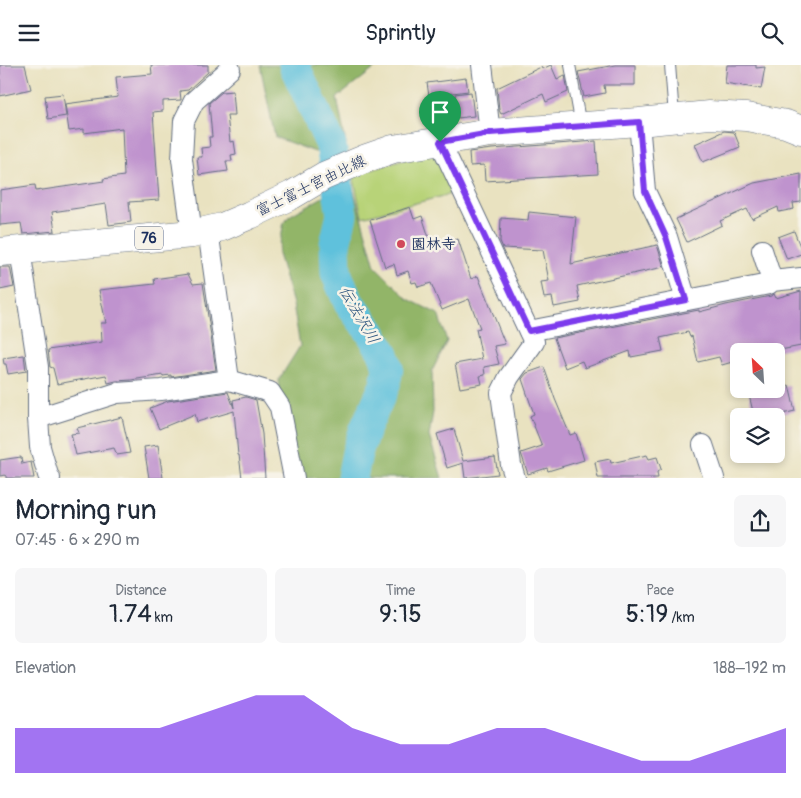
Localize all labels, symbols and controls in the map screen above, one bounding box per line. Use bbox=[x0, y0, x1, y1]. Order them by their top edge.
icon: menu bbox=[15, 19, 43, 47]
text: Sprintly bbox=[365, 19, 436, 47]
icon: search bbox=[758, 19, 786, 47]
pin bbox=[419, 91, 461, 142]
icon: arrive bbox=[426, 98, 454, 126]
street label: 富士富士宮由比線 bbox=[253, 151, 369, 221]
road number: 76 bbox=[135, 227, 163, 249]
place label: 園林寺 bbox=[411, 235, 456, 254]
marker: 園林寺 bbox=[395, 238, 407, 250]
water label: 伝法沢川 bbox=[334, 282, 384, 348]
north arrow bbox=[730, 343, 785, 397]
map controls bbox=[730, 343, 785, 463]
button: layers bbox=[730, 408, 785, 463]
text: Morning run bbox=[15, 493, 157, 528]
button: share bbox=[734, 495, 786, 547]
text: 07:45 · 6 × 290 m bbox=[15, 530, 140, 550]
text: Distance bbox=[115, 582, 166, 599]
text: Time bbox=[386, 582, 415, 599]
text: Pace bbox=[646, 582, 674, 599]
text: 1.74 bbox=[109, 599, 152, 630]
text: 9:15 bbox=[379, 599, 422, 630]
text: 5:19 bbox=[626, 599, 668, 630]
text: km bbox=[152, 609, 173, 626]
text: /km bbox=[668, 609, 695, 626]
text: Elevation bbox=[15, 658, 76, 678]
text: 188–192 m bbox=[713, 658, 786, 678]

